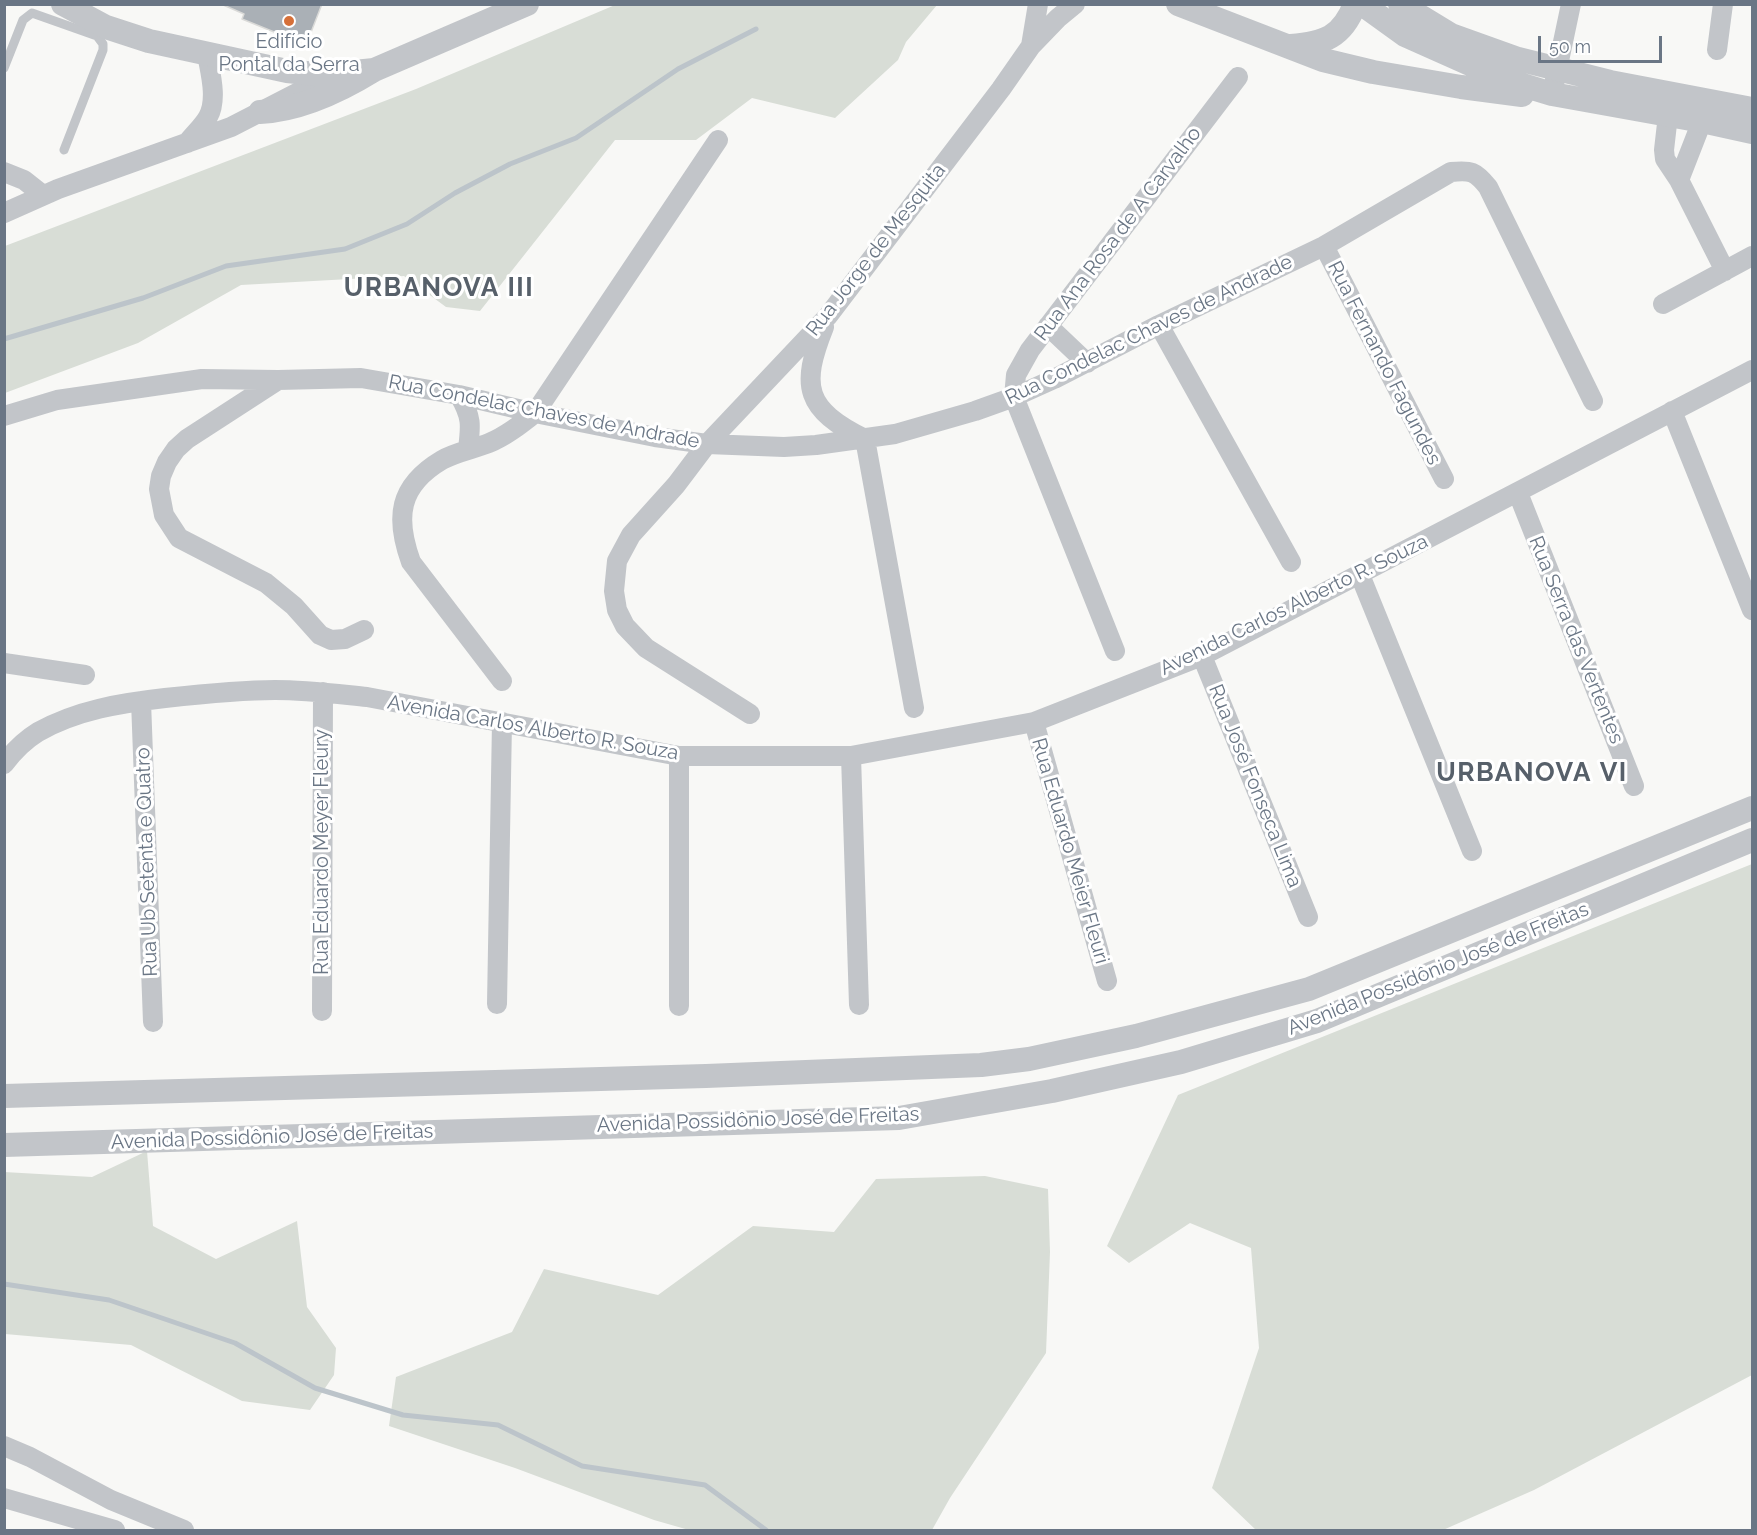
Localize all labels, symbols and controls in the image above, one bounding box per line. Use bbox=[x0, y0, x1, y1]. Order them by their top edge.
marker: Edifício Pontal da Serra bbox=[282, 14, 296, 28]
scale bar bbox=[1541, 24, 1666, 62]
place label: Edifício Pontal da Serra bbox=[218, 30, 360, 77]
text: 50 m bbox=[1549, 36, 1591, 57]
street label: Rua Ana Rosa de A Carvalho bbox=[1030, 122, 1206, 346]
street label: Rua Jorge de Mesquita bbox=[801, 159, 951, 341]
street label: Rua Condelac Chaves de Andrade bbox=[1002, 250, 1296, 410]
street label: Rua Fernando Fagundes bbox=[1322, 257, 1446, 469]
district label: URBANOVA III bbox=[344, 272, 534, 304]
street label: Rua Condelac Chaves de Andrade bbox=[386, 370, 702, 454]
street label: Avenida Carlos Alberto R. Souza bbox=[1156, 529, 1432, 681]
street label: Rua Serra das Vertentes bbox=[1523, 533, 1629, 747]
street label: Rua José Fonseca Lima bbox=[1203, 681, 1307, 891]
street label: Avenida Carlos Alberto R. Souza bbox=[386, 691, 680, 765]
street label: Rua Eduardo Meyer Fleury bbox=[310, 729, 334, 975]
street label: Rua Eduardo Meier Fleuri bbox=[1026, 735, 1114, 967]
street label: Rua Ub Setenta e Quatro bbox=[131, 747, 163, 977]
district label: URBANOVA VI bbox=[1436, 757, 1628, 789]
street label: Avenida Possidônio José de Freitas bbox=[1284, 897, 1592, 1041]
street label: Avenida Possidônio José de Freitas bbox=[596, 1102, 920, 1138]
street label: Avenida Possidônio José de Freitas bbox=[110, 1119, 434, 1155]

